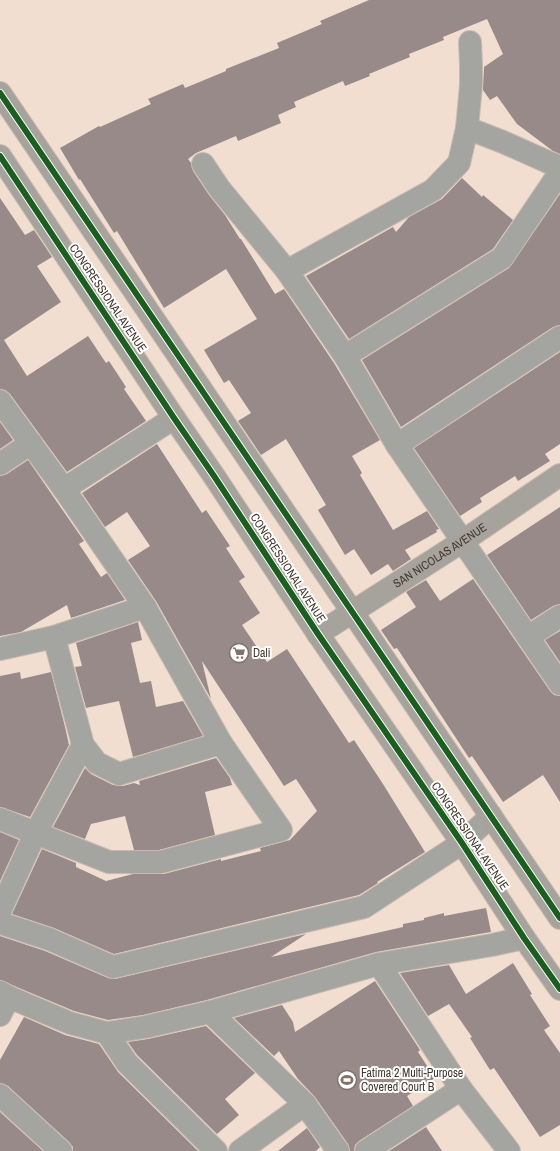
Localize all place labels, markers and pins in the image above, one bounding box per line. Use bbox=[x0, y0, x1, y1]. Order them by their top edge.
supermarket icon: Dali bbox=[228, 642, 250, 664]
place label: Dali bbox=[253, 645, 271, 661]
place label: Fatima 2 Multi-Purpose Covered Court B bbox=[361, 1065, 463, 1095]
sports icon: Fatima 2 Multi-Purpose Covered Court B bbox=[336, 1069, 358, 1091]

